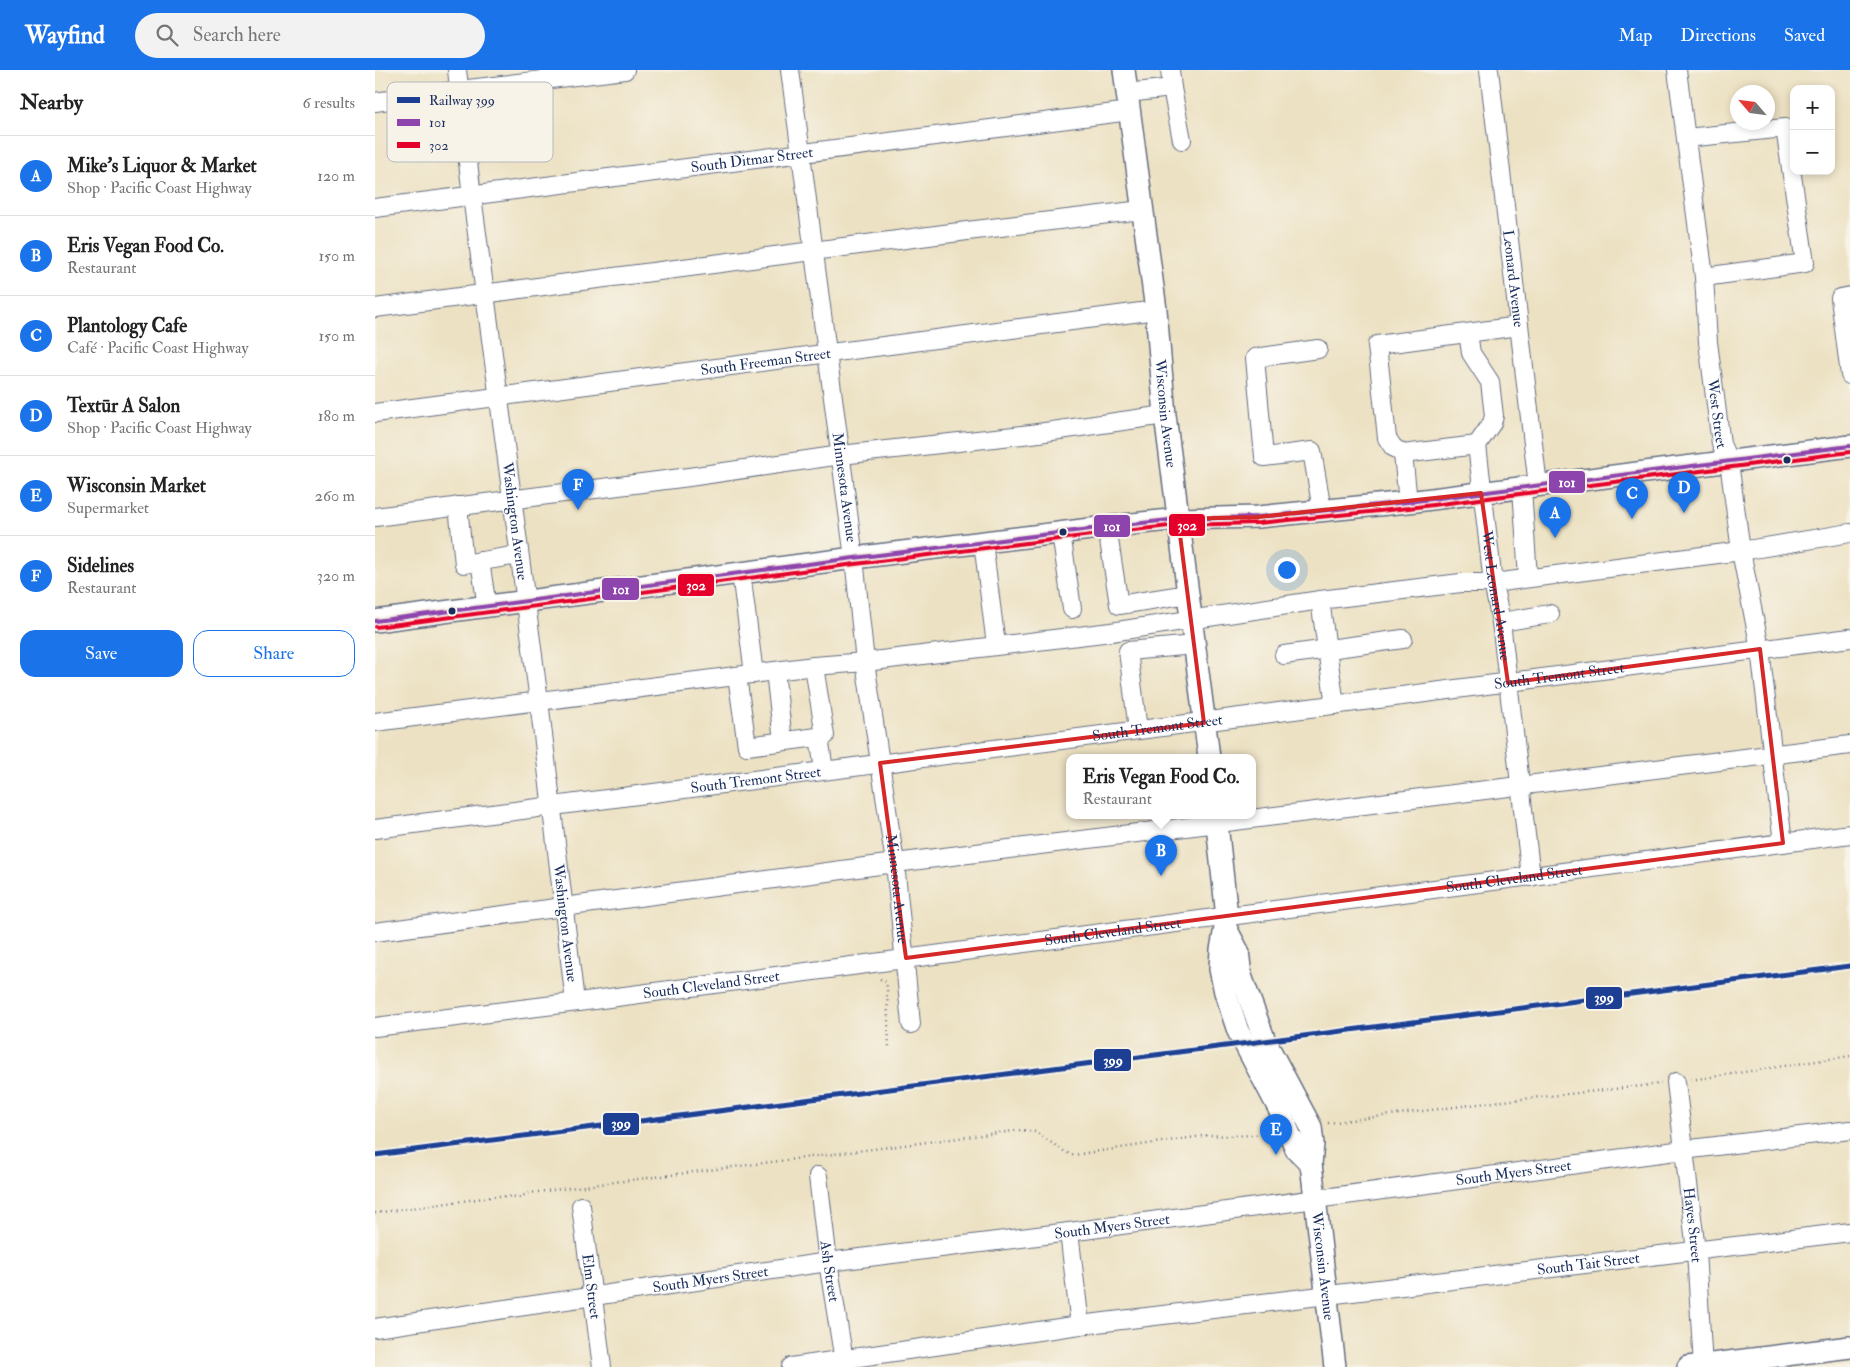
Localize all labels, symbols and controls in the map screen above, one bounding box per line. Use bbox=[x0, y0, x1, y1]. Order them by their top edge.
search box bbox=[135, 13, 485, 58]
text: Wayfind bbox=[25, 20, 105, 51]
icon: search bbox=[153, 21, 181, 49]
text: Search here bbox=[193, 23, 281, 47]
text: Map bbox=[1619, 24, 1652, 47]
text: Directions bbox=[1680, 24, 1756, 47]
text: Saved bbox=[1784, 24, 1825, 47]
legend bbox=[387, 82, 553, 162]
north arrow bbox=[1730, 85, 1775, 130]
map controls bbox=[1790, 85, 1835, 175]
button: + bbox=[1790, 85, 1835, 130]
text: Nearby bbox=[20, 89, 83, 116]
text: Railway 399 bbox=[429, 92, 495, 110]
text: 6 results bbox=[303, 93, 355, 113]
text: 101 bbox=[429, 114, 446, 131]
button: − bbox=[1790, 130, 1835, 175]
text: 302 bbox=[429, 137, 449, 154]
street label: South Ditmar Street bbox=[690, 142, 814, 177]
text: Mike's Liquor & Market bbox=[67, 154, 257, 178]
text: A bbox=[31, 166, 41, 186]
text: 120 m bbox=[317, 166, 355, 186]
text: Shop · Pacific Coast Highway bbox=[67, 178, 252, 198]
street label: Leonard Avenue bbox=[1498, 229, 1529, 328]
text: Eris Vegan Food Co. bbox=[67, 234, 224, 258]
text: B bbox=[31, 246, 41, 266]
text: 150 m bbox=[318, 246, 355, 266]
text: Restaurant bbox=[67, 258, 136, 278]
text: Plantology Cafe bbox=[67, 314, 187, 338]
text: C bbox=[30, 326, 42, 346]
text: 150 m bbox=[318, 326, 355, 346]
text: Café · Pacific Coast Highway bbox=[67, 338, 249, 358]
street label: South Freeman Street bbox=[699, 343, 832, 379]
street label: Wisconsin Avenue bbox=[1151, 357, 1181, 469]
street label: West Street bbox=[1703, 377, 1731, 452]
text: Textūr A Salon bbox=[67, 394, 180, 418]
text: D bbox=[29, 406, 43, 426]
text: 180 m bbox=[318, 406, 355, 426]
text: Shop · Pacific Coast Highway bbox=[67, 418, 252, 438]
street label: Minnesota Avenue bbox=[828, 431, 861, 543]
unlabelled marker bbox=[1782, 455, 1792, 465]
street label: Washington Avenue bbox=[498, 460, 532, 581]
pin: F bbox=[562, 469, 594, 510]
line badge: 101 bbox=[1548, 470, 1586, 494]
pin: D bbox=[1668, 472, 1700, 513]
text: Wisconsin Market bbox=[67, 474, 206, 498]
text: 101 bbox=[1558, 474, 1576, 491]
pin: C bbox=[1616, 478, 1648, 519]
text: E bbox=[30, 486, 42, 506]
text: 260 m bbox=[315, 486, 355, 506]
pin: A bbox=[1539, 497, 1571, 538]
text: Supermarket bbox=[67, 498, 149, 518]
line badge: 302 bbox=[1168, 513, 1206, 537]
line badge: 101 bbox=[1093, 514, 1131, 538]
text: 302 bbox=[1177, 517, 1197, 534]
text: 101 bbox=[1103, 518, 1121, 535]
unlabelled marker bbox=[1058, 527, 1068, 537]
street label: West Leonard Avenue bbox=[1477, 529, 1515, 662]
text: Sidelines bbox=[67, 554, 134, 578]
your location bbox=[1274, 557, 1300, 583]
text: F bbox=[31, 566, 41, 586]
text: 320 m bbox=[317, 566, 355, 586]
line badge: 302 bbox=[677, 573, 715, 597]
line badge: 101 bbox=[601, 577, 640, 601]
text: 302 bbox=[686, 577, 706, 594]
text: Restaurant bbox=[67, 578, 136, 598]
text: 101 bbox=[612, 581, 630, 598]
unlabelled marker bbox=[447, 606, 457, 616]
button: Save bbox=[20, 630, 183, 677]
button: Share bbox=[193, 630, 355, 677]
street label: South Tremont Street bbox=[1493, 658, 1626, 694]
street label: South Tremont Street bbox=[1091, 710, 1224, 746]
popup bbox=[1066, 754, 1256, 819]
street label: South Tremont Street bbox=[690, 762, 822, 798]
text: Eris Vegan Food Co. bbox=[1083, 765, 1239, 789]
text: Restaurant bbox=[1083, 789, 1152, 809]
street label: Minnesota Avenue bbox=[881, 833, 912, 945]
pin: B bbox=[1145, 835, 1177, 876]
street label: South Cleveland Street bbox=[1445, 860, 1584, 897]
street label: Washington Avenue bbox=[549, 862, 582, 983]
street label: South Cleveland Street bbox=[1043, 913, 1182, 950]
street label: South Cleveland Street bbox=[642, 966, 781, 1003]
line badge: 399 bbox=[1585, 986, 1623, 1010]
text: 399 bbox=[1594, 989, 1614, 1006]
line badge: 399 bbox=[1093, 1048, 1132, 1072]
text: 399 bbox=[1103, 1052, 1123, 1069]
line badge: 399 bbox=[602, 1112, 640, 1136]
pin: E bbox=[1260, 1114, 1292, 1155]
text: 399 bbox=[611, 1115, 631, 1132]
street label: South Myers Street bbox=[1454, 1156, 1572, 1190]
street label: Hayes Street bbox=[1679, 1186, 1706, 1263]
street label: South Myers Street bbox=[1053, 1209, 1171, 1243]
street label: Wisconsin Avenue bbox=[1307, 1210, 1339, 1321]
street label: Ash Street bbox=[816, 1239, 844, 1303]
street label: South Tait Street bbox=[1536, 1248, 1641, 1279]
street label: Elm Street bbox=[578, 1253, 605, 1320]
street label: South Myers Street bbox=[652, 1261, 770, 1297]

